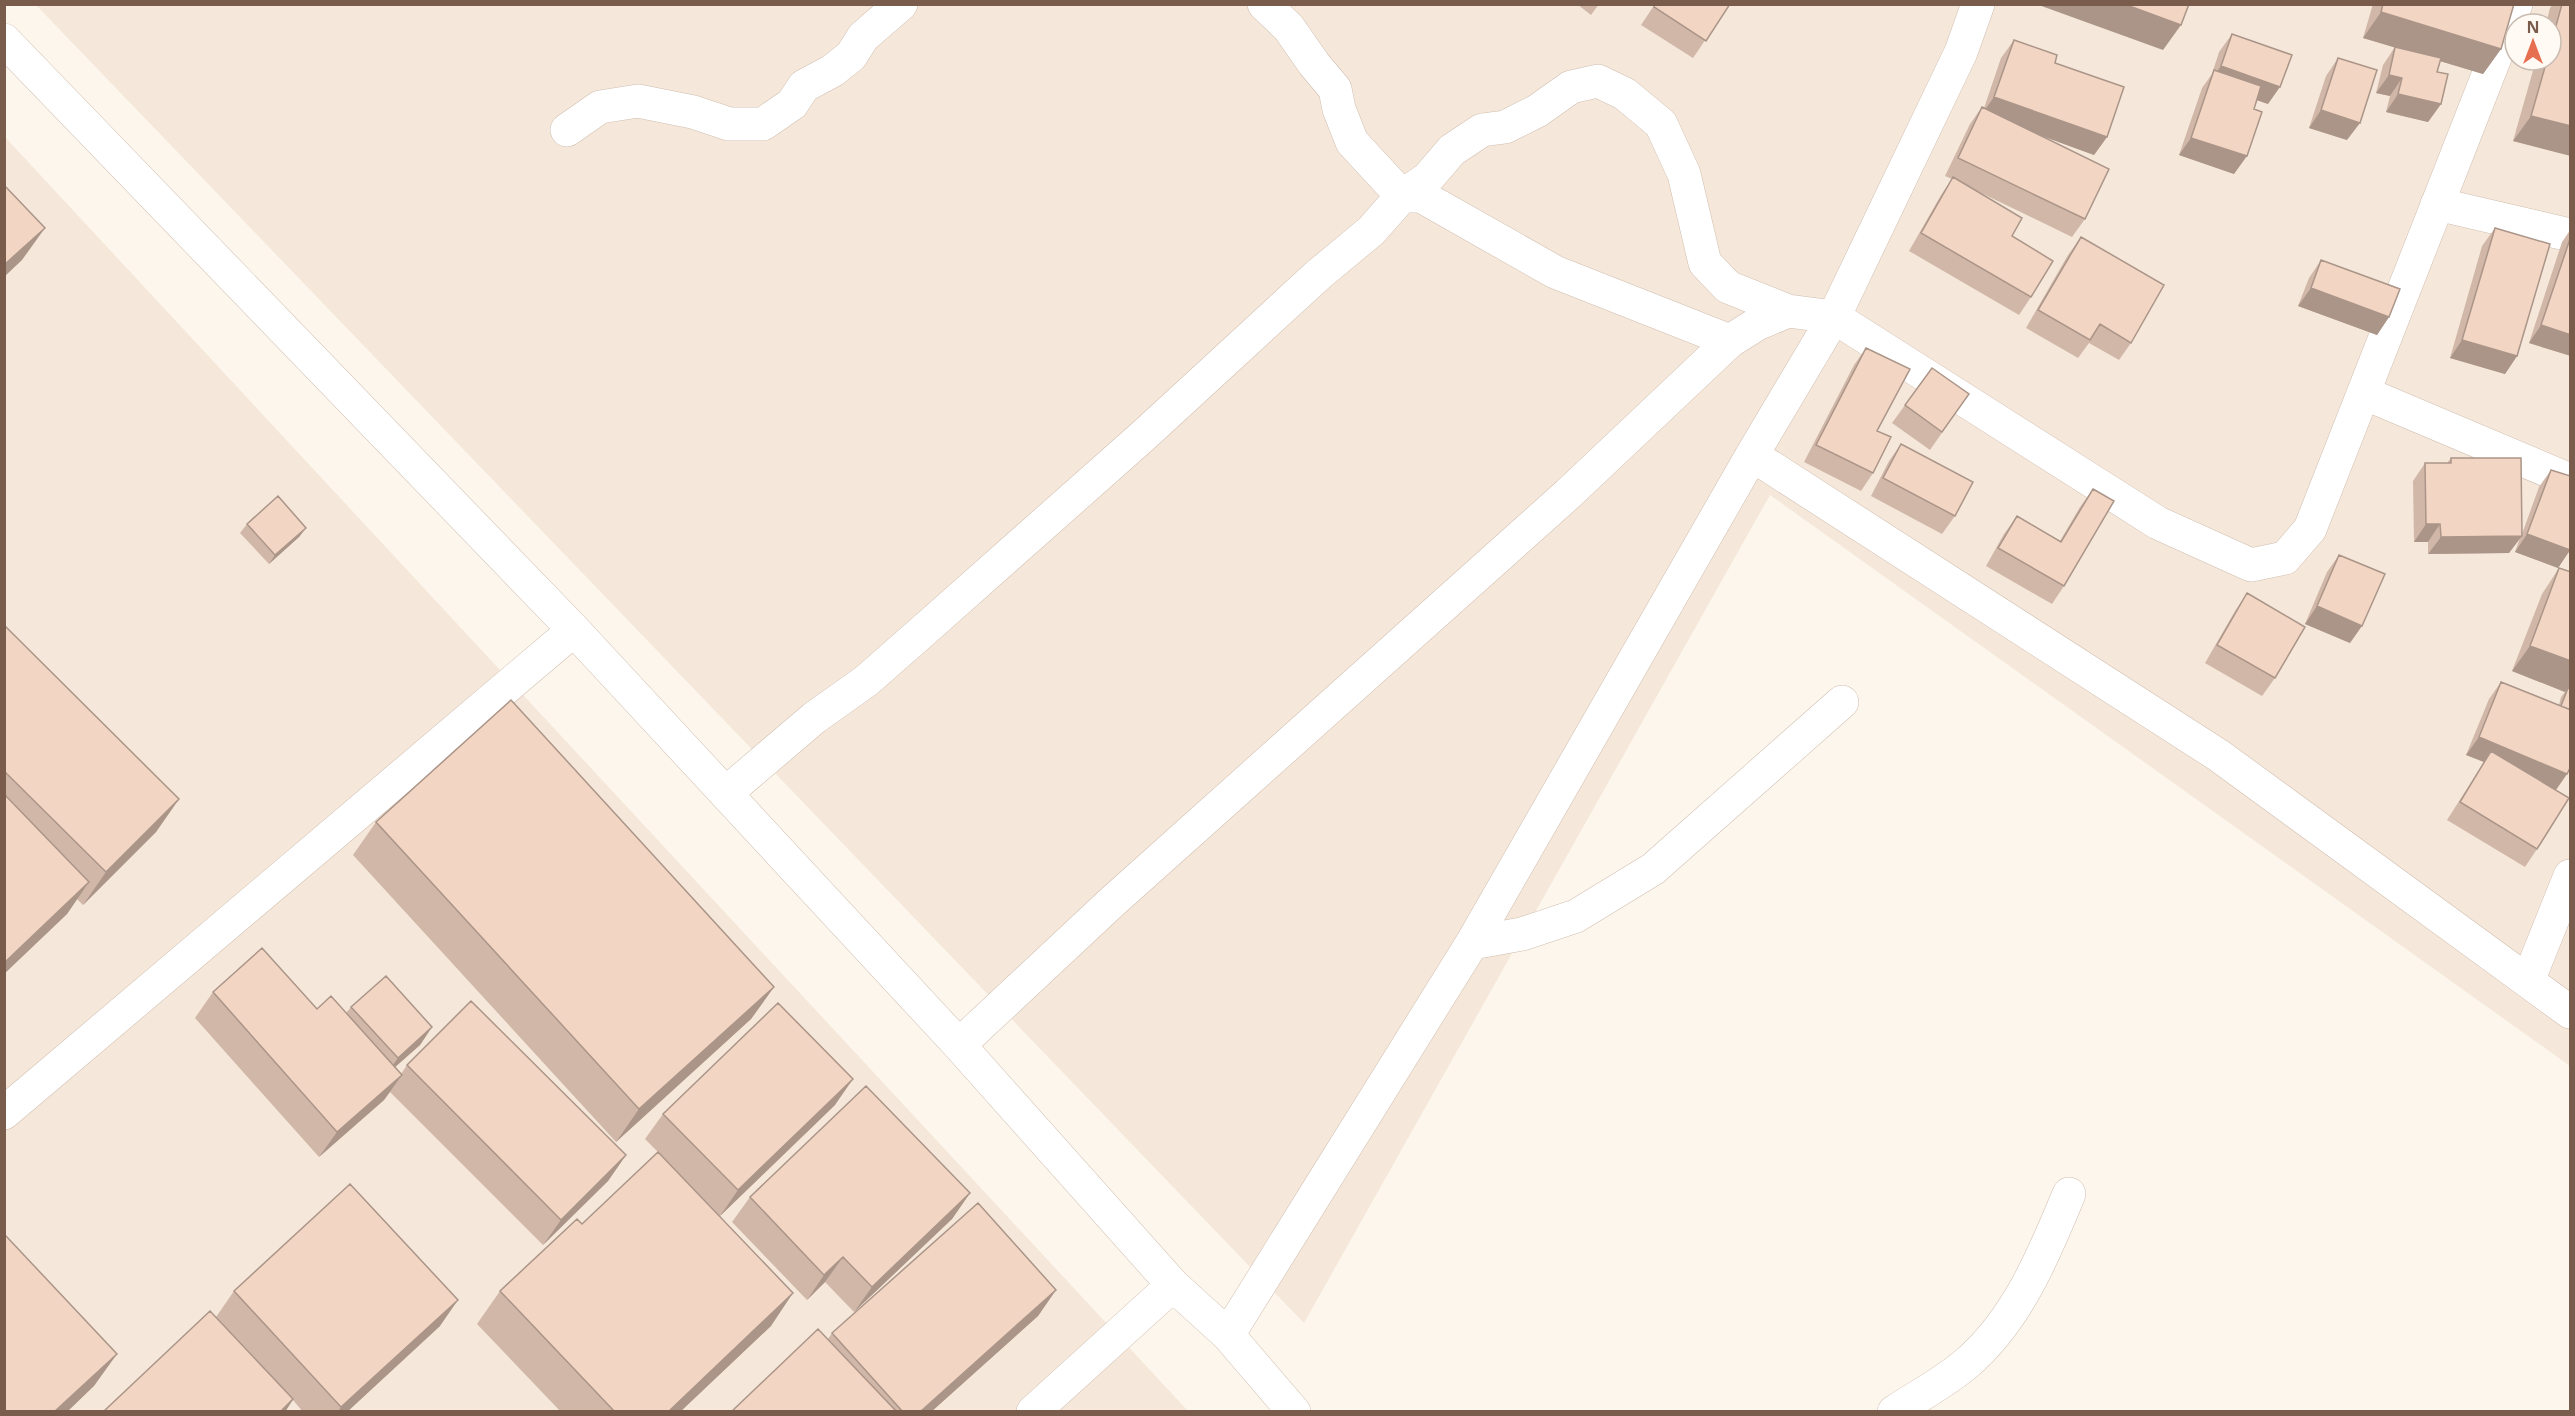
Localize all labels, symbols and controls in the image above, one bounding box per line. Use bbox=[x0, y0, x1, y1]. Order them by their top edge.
north arrow bbox=[2503, 12, 2563, 72]
text: N bbox=[2526, 16, 2540, 38]

